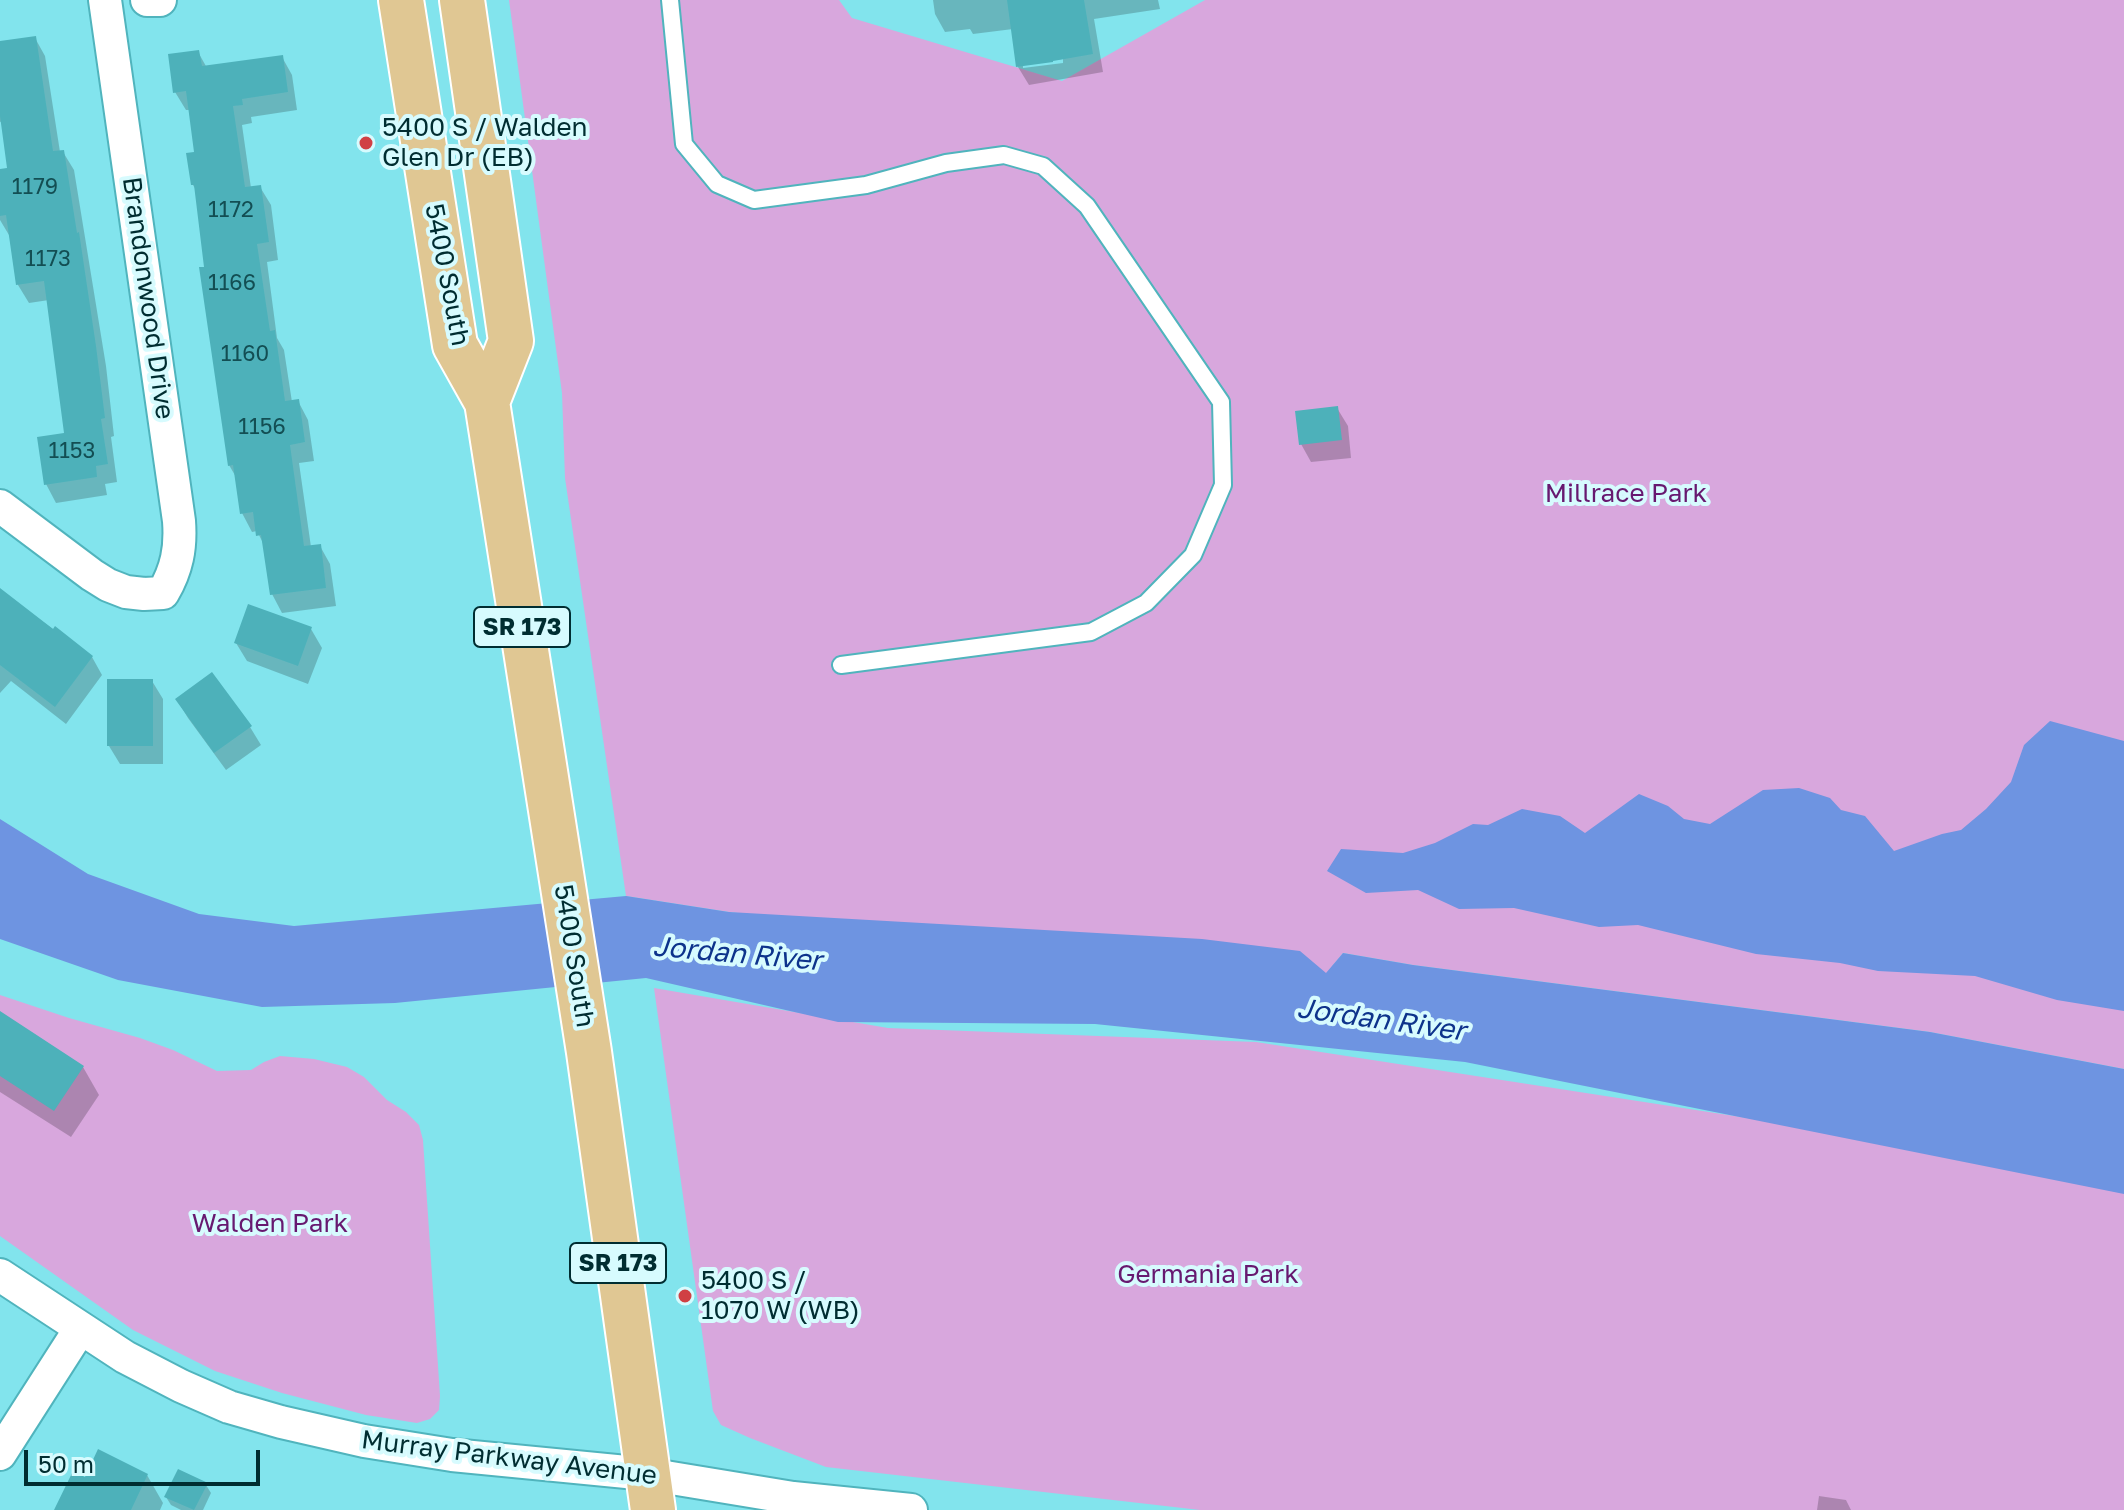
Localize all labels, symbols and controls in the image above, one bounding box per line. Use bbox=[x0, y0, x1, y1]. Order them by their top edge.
place label: 5400 S / Walden Glen Dr (EB) bbox=[382, 112, 588, 174]
marker: 5400 S / Walden Glen Dr (EB) bbox=[357, 134, 375, 152]
house number: 1179 bbox=[12, 174, 58, 200]
street label: Brandonwood Drive bbox=[116, 175, 180, 421]
house number: 1172 bbox=[208, 197, 254, 223]
street label: 5400 South bbox=[418, 201, 476, 349]
house number: 1173 bbox=[25, 246, 71, 272]
house number: 1166 bbox=[208, 270, 256, 296]
house number: 1160 bbox=[221, 341, 269, 367]
house number: 1156 bbox=[238, 414, 286, 440]
house number: 1153 bbox=[49, 438, 95, 464]
park label: Millrace Park bbox=[1545, 478, 1707, 510]
road number: SR 173 bbox=[474, 607, 570, 647]
street label: 5400 South bbox=[547, 882, 601, 1030]
water label: Jordan River bbox=[651, 930, 823, 978]
water label: Jordan River bbox=[1295, 992, 1467, 1048]
park label: Walden Park bbox=[192, 1208, 348, 1240]
road number: SR 173 bbox=[570, 1243, 666, 1283]
park label: Germania Park bbox=[1117, 1259, 1299, 1291]
place label: 5400 S / 1070 W (WB) bbox=[701, 1265, 860, 1326]
marker: 5400 S / 1070 W (WB) bbox=[676, 1287, 694, 1305]
street label: Murray Parkway Avenue bbox=[359, 1424, 659, 1492]
scale bar bbox=[28, 1434, 264, 1484]
text: 50 m bbox=[38, 1449, 94, 1478]

